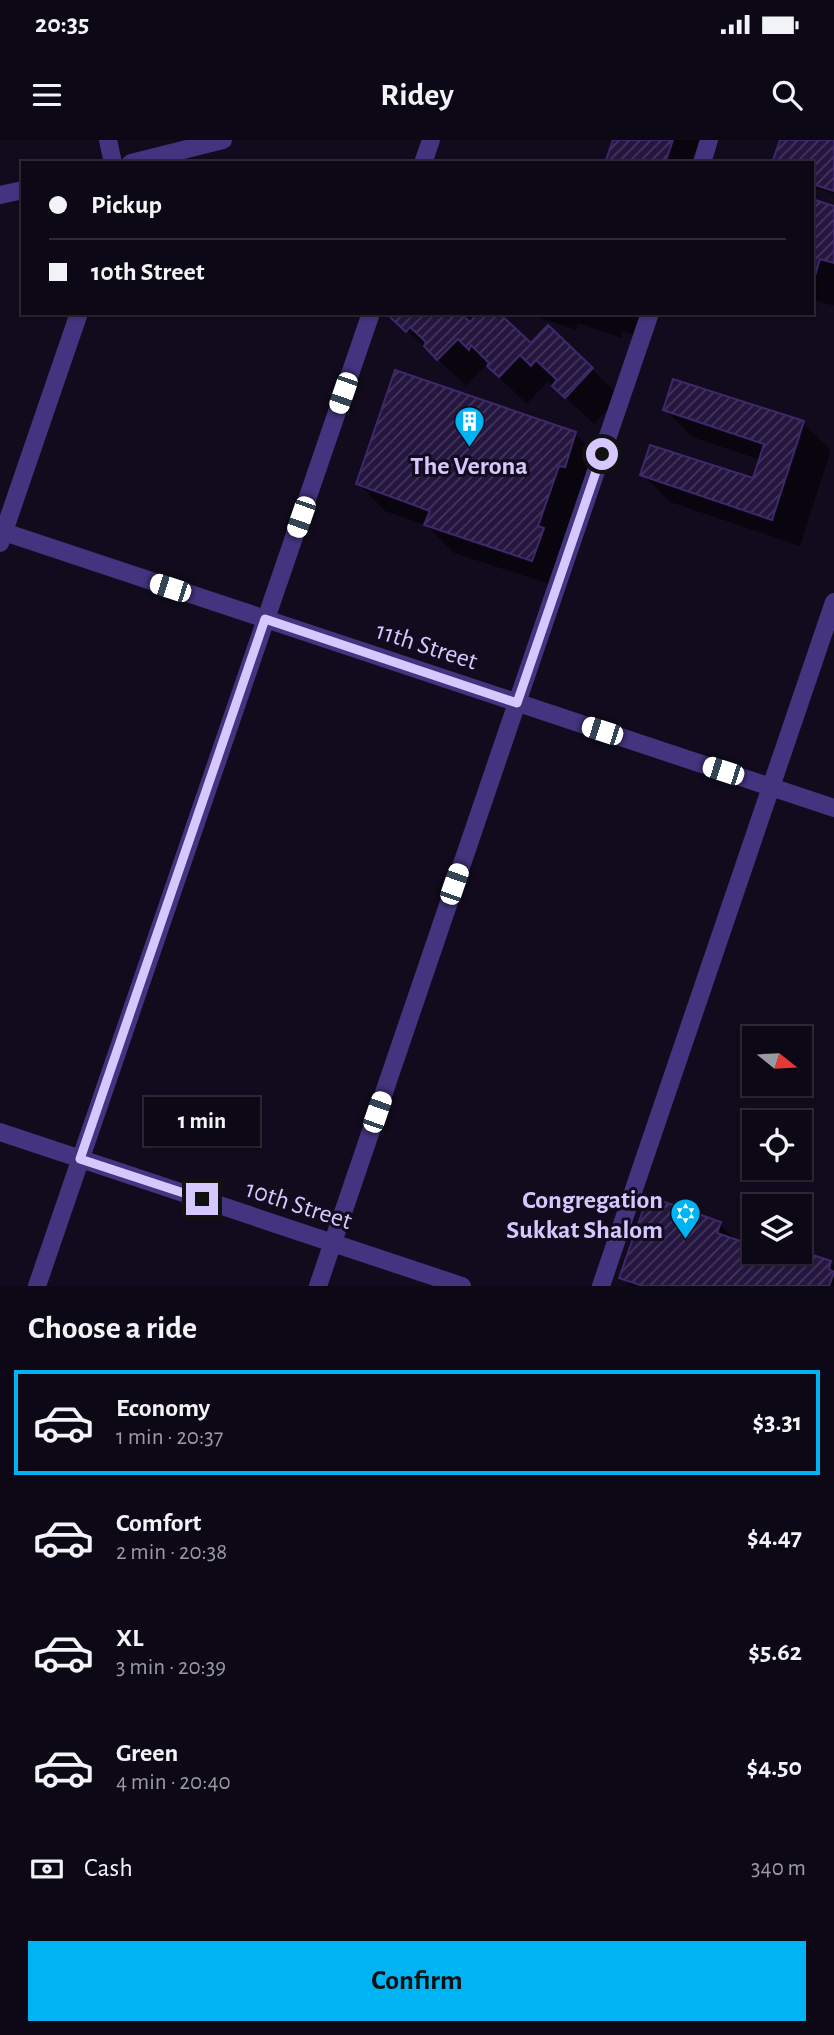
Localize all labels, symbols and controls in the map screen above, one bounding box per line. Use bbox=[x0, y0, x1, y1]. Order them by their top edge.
text: 20:35 bbox=[35, 11, 89, 37]
icon: menu bbox=[28, 76, 66, 114]
icon: search bbox=[768, 76, 806, 114]
text: Ridey bbox=[380, 79, 454, 111]
text: Pickup bbox=[91, 192, 162, 218]
text: 10th Street bbox=[91, 259, 205, 285]
car bbox=[327, 370, 360, 416]
building icon: The Verona bbox=[452, 405, 486, 449]
route start bbox=[586, 438, 618, 470]
place label: The Verona bbox=[410, 453, 528, 479]
car bbox=[285, 494, 318, 540]
car bbox=[147, 572, 194, 604]
street label: 11th Street bbox=[373, 617, 481, 675]
car bbox=[579, 715, 626, 747]
car bbox=[700, 755, 747, 787]
car bbox=[438, 861, 471, 907]
north arrow bbox=[742, 1026, 812, 1096]
map controls bbox=[742, 1026, 812, 1264]
car bbox=[361, 1089, 394, 1135]
callout: 1 min bbox=[144, 1098, 260, 1146]
text: 1 min bbox=[178, 1110, 226, 1133]
button: locate bbox=[742, 1110, 812, 1180]
street label: 10th Street bbox=[242, 1176, 355, 1234]
route end bbox=[186, 1183, 218, 1215]
place label: Congregation Sukkat Shalom bbox=[506, 1187, 663, 1243]
button: layers bbox=[742, 1194, 812, 1264]
synagogue icon: Congregation Sukkat Shalom bbox=[669, 1197, 703, 1241]
text: Choose a ride bbox=[28, 1312, 197, 1344]
icon: car bbox=[32, 1391, 95, 1454]
text: Economy bbox=[116, 1395, 210, 1421]
text: $3.31 bbox=[753, 1409, 802, 1435]
text: 1 min · 20:37 bbox=[116, 1426, 223, 1449]
icon: car bbox=[32, 1506, 95, 1569]
text: Comfort bbox=[116, 1510, 201, 1536]
text: $4.47 bbox=[747, 1524, 802, 1550]
text: 2 min · 20:38 bbox=[116, 1541, 227, 1564]
icon: car bbox=[32, 1621, 95, 1684]
text: XL bbox=[116, 1625, 143, 1651]
text: $5.62 bbox=[748, 1639, 802, 1665]
text: 3 min · 20:39 bbox=[116, 1656, 226, 1679]
icon: car bbox=[32, 1736, 95, 1799]
text: Green bbox=[116, 1740, 178, 1766]
text: $4.50 bbox=[746, 1754, 802, 1780]
text: 4 min · 20:40 bbox=[116, 1771, 231, 1794]
icon: cash bbox=[28, 1850, 66, 1888]
text: Cash bbox=[84, 1855, 133, 1881]
text: 340 m bbox=[751, 1857, 806, 1880]
button: Confirm bbox=[28, 1941, 806, 2021]

